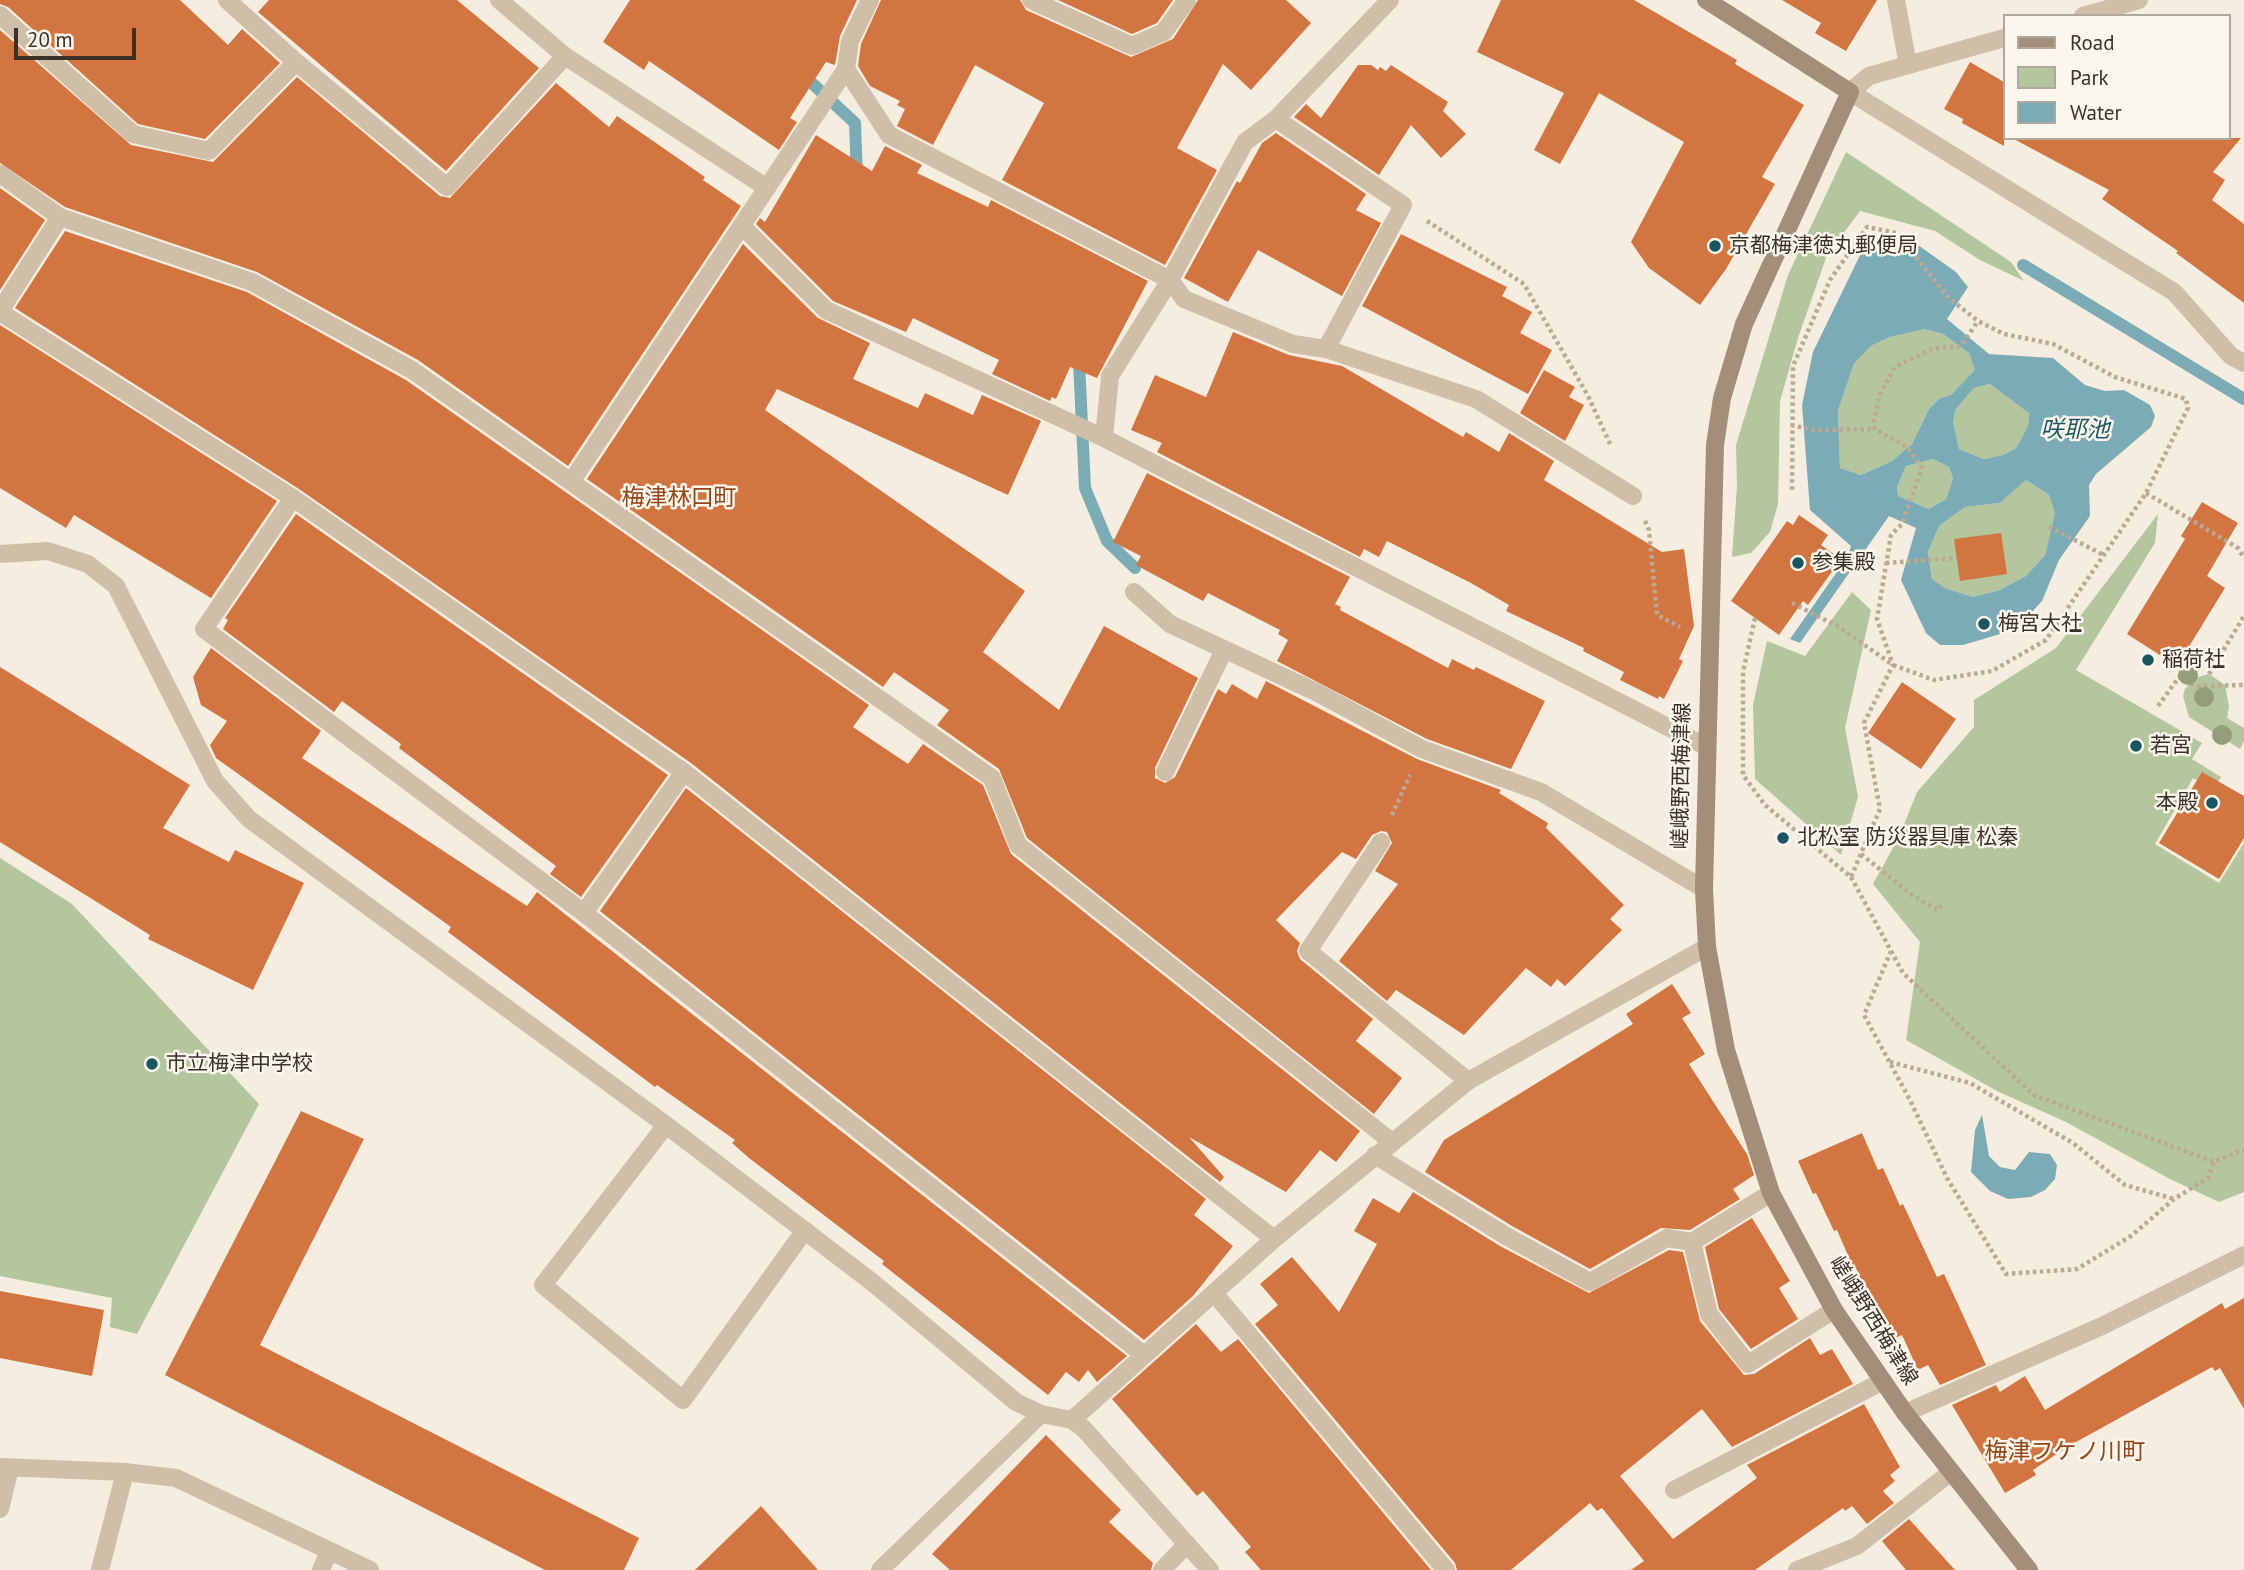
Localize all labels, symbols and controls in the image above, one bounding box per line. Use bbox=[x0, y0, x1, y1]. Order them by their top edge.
scale bar bbox=[18, 14, 140, 58]
legend bbox=[2002, 14, 2230, 140]
text: 20 m bbox=[27, 26, 73, 53]
text: Road bbox=[2070, 29, 2114, 56]
text: Park bbox=[2070, 64, 2109, 91]
text: Water bbox=[2070, 99, 2122, 126]
place label: 京都梅津徳丸郵便局 bbox=[1729, 233, 1918, 259]
marker: 京都梅津徳丸郵便局 bbox=[1707, 238, 1723, 254]
water label: 咲耶池 bbox=[2041, 416, 2109, 444]
district label: 梅津林口町 bbox=[622, 484, 736, 512]
place label: 参集殿 bbox=[1812, 550, 1875, 576]
marker: 参集殿 bbox=[1790, 555, 1806, 571]
place label: 梅宮大社 bbox=[1998, 611, 2082, 637]
marker: 梅宮大社 bbox=[1976, 616, 1992, 632]
place label: 稲荷社 bbox=[2162, 647, 2225, 673]
marker: 稲荷社 bbox=[2140, 652, 2156, 668]
street label: 嵯峨野西梅津線 bbox=[1668, 702, 1696, 850]
place label: 若宮 bbox=[2150, 733, 2192, 759]
marker: 若宮 bbox=[2128, 738, 2144, 754]
place label: 本殿 bbox=[2156, 790, 2198, 816]
marker: 本殿 bbox=[2204, 795, 2220, 811]
place label: 北松室 防災器具庫 松秦 bbox=[1797, 825, 2018, 851]
marker: 北松室 防災器具庫 松秦 bbox=[1775, 830, 1791, 846]
place label: 市立梅津中学校 bbox=[166, 1051, 313, 1077]
marker: 市立梅津中学校 bbox=[144, 1056, 160, 1072]
street label: 嵯峨野西梅津線 bbox=[1823, 1252, 1923, 1390]
district label: 梅津フケノ川町 bbox=[1985, 1438, 2145, 1466]

